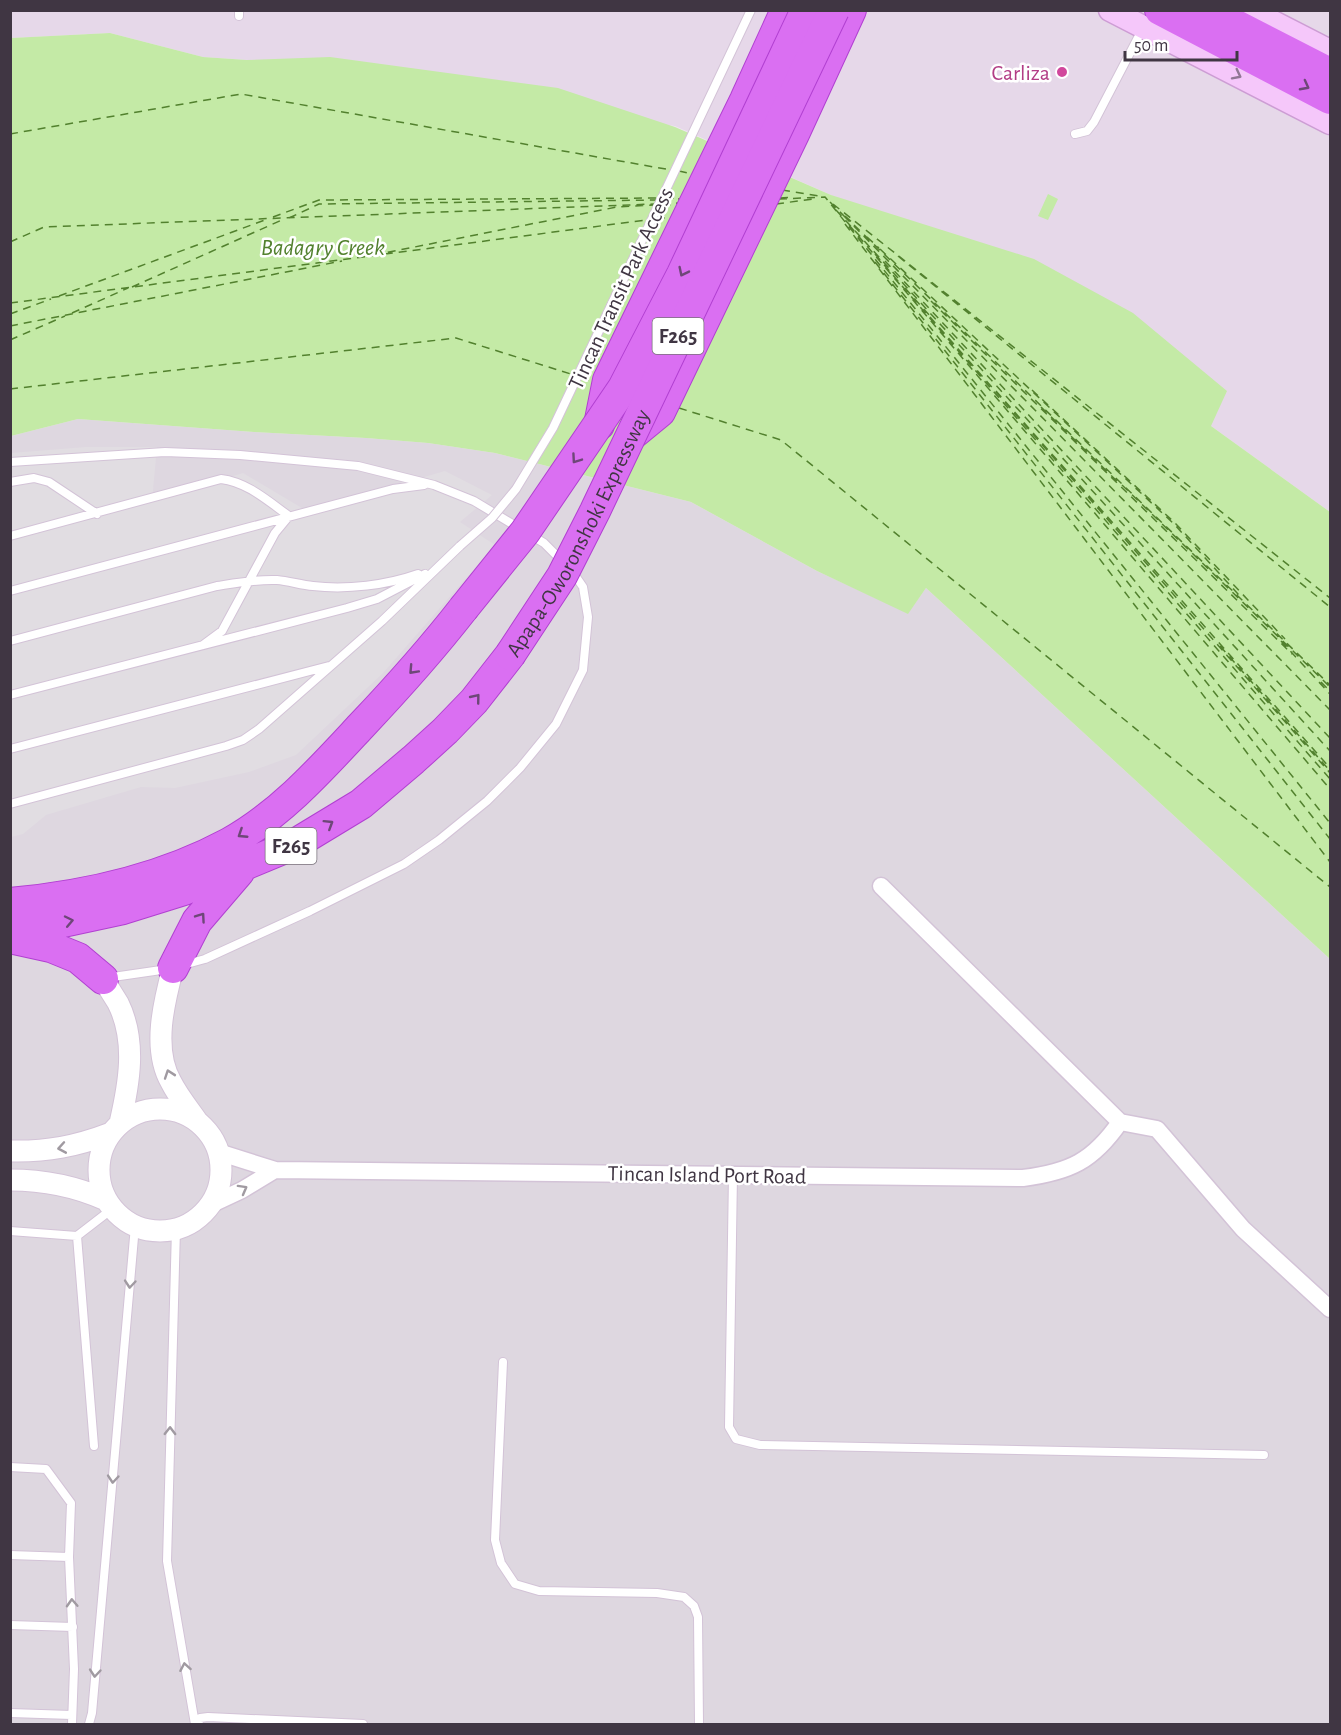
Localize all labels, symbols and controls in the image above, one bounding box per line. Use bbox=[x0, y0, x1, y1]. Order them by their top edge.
scale bar bbox=[1125, 24, 1238, 62]
text: 50 m bbox=[1134, 37, 1168, 55]
place label: Carliza bbox=[992, 62, 1050, 84]
marker: Carliza bbox=[1055, 65, 1069, 79]
one-way arrow bbox=[1230, 68, 1241, 80]
one-way arrow bbox=[1299, 79, 1309, 90]
street label: Tincan Transit Park Access bbox=[565, 184, 677, 393]
water label: Badagry Creek bbox=[261, 236, 385, 260]
one-way arrow bbox=[678, 266, 690, 277]
road number: F265 bbox=[652, 318, 704, 354]
street label: Apapa-Oworonshoki Expressway bbox=[502, 406, 654, 661]
one-way arrow bbox=[572, 453, 583, 464]
one-way arrow bbox=[409, 663, 420, 674]
one-way arrow bbox=[469, 693, 480, 704]
one-way arrow bbox=[323, 820, 333, 832]
one-way arrow bbox=[238, 827, 249, 838]
road number: F265 bbox=[266, 828, 316, 864]
one-way arrow bbox=[194, 912, 205, 923]
one-way arrow bbox=[63, 915, 73, 928]
one-way arrow bbox=[163, 1069, 176, 1080]
one-way arrow bbox=[57, 1141, 67, 1154]
street label: Tincan Island Port Road bbox=[608, 1162, 806, 1188]
one-way arrow bbox=[237, 1185, 247, 1196]
one-way arrow bbox=[124, 1280, 137, 1289]
one-way arrow bbox=[164, 1427, 177, 1436]
one-way arrow bbox=[107, 1474, 120, 1483]
one-way arrow bbox=[65, 1599, 78, 1608]
one-way arrow bbox=[180, 1662, 192, 1671]
one-way arrow bbox=[89, 1668, 102, 1677]

